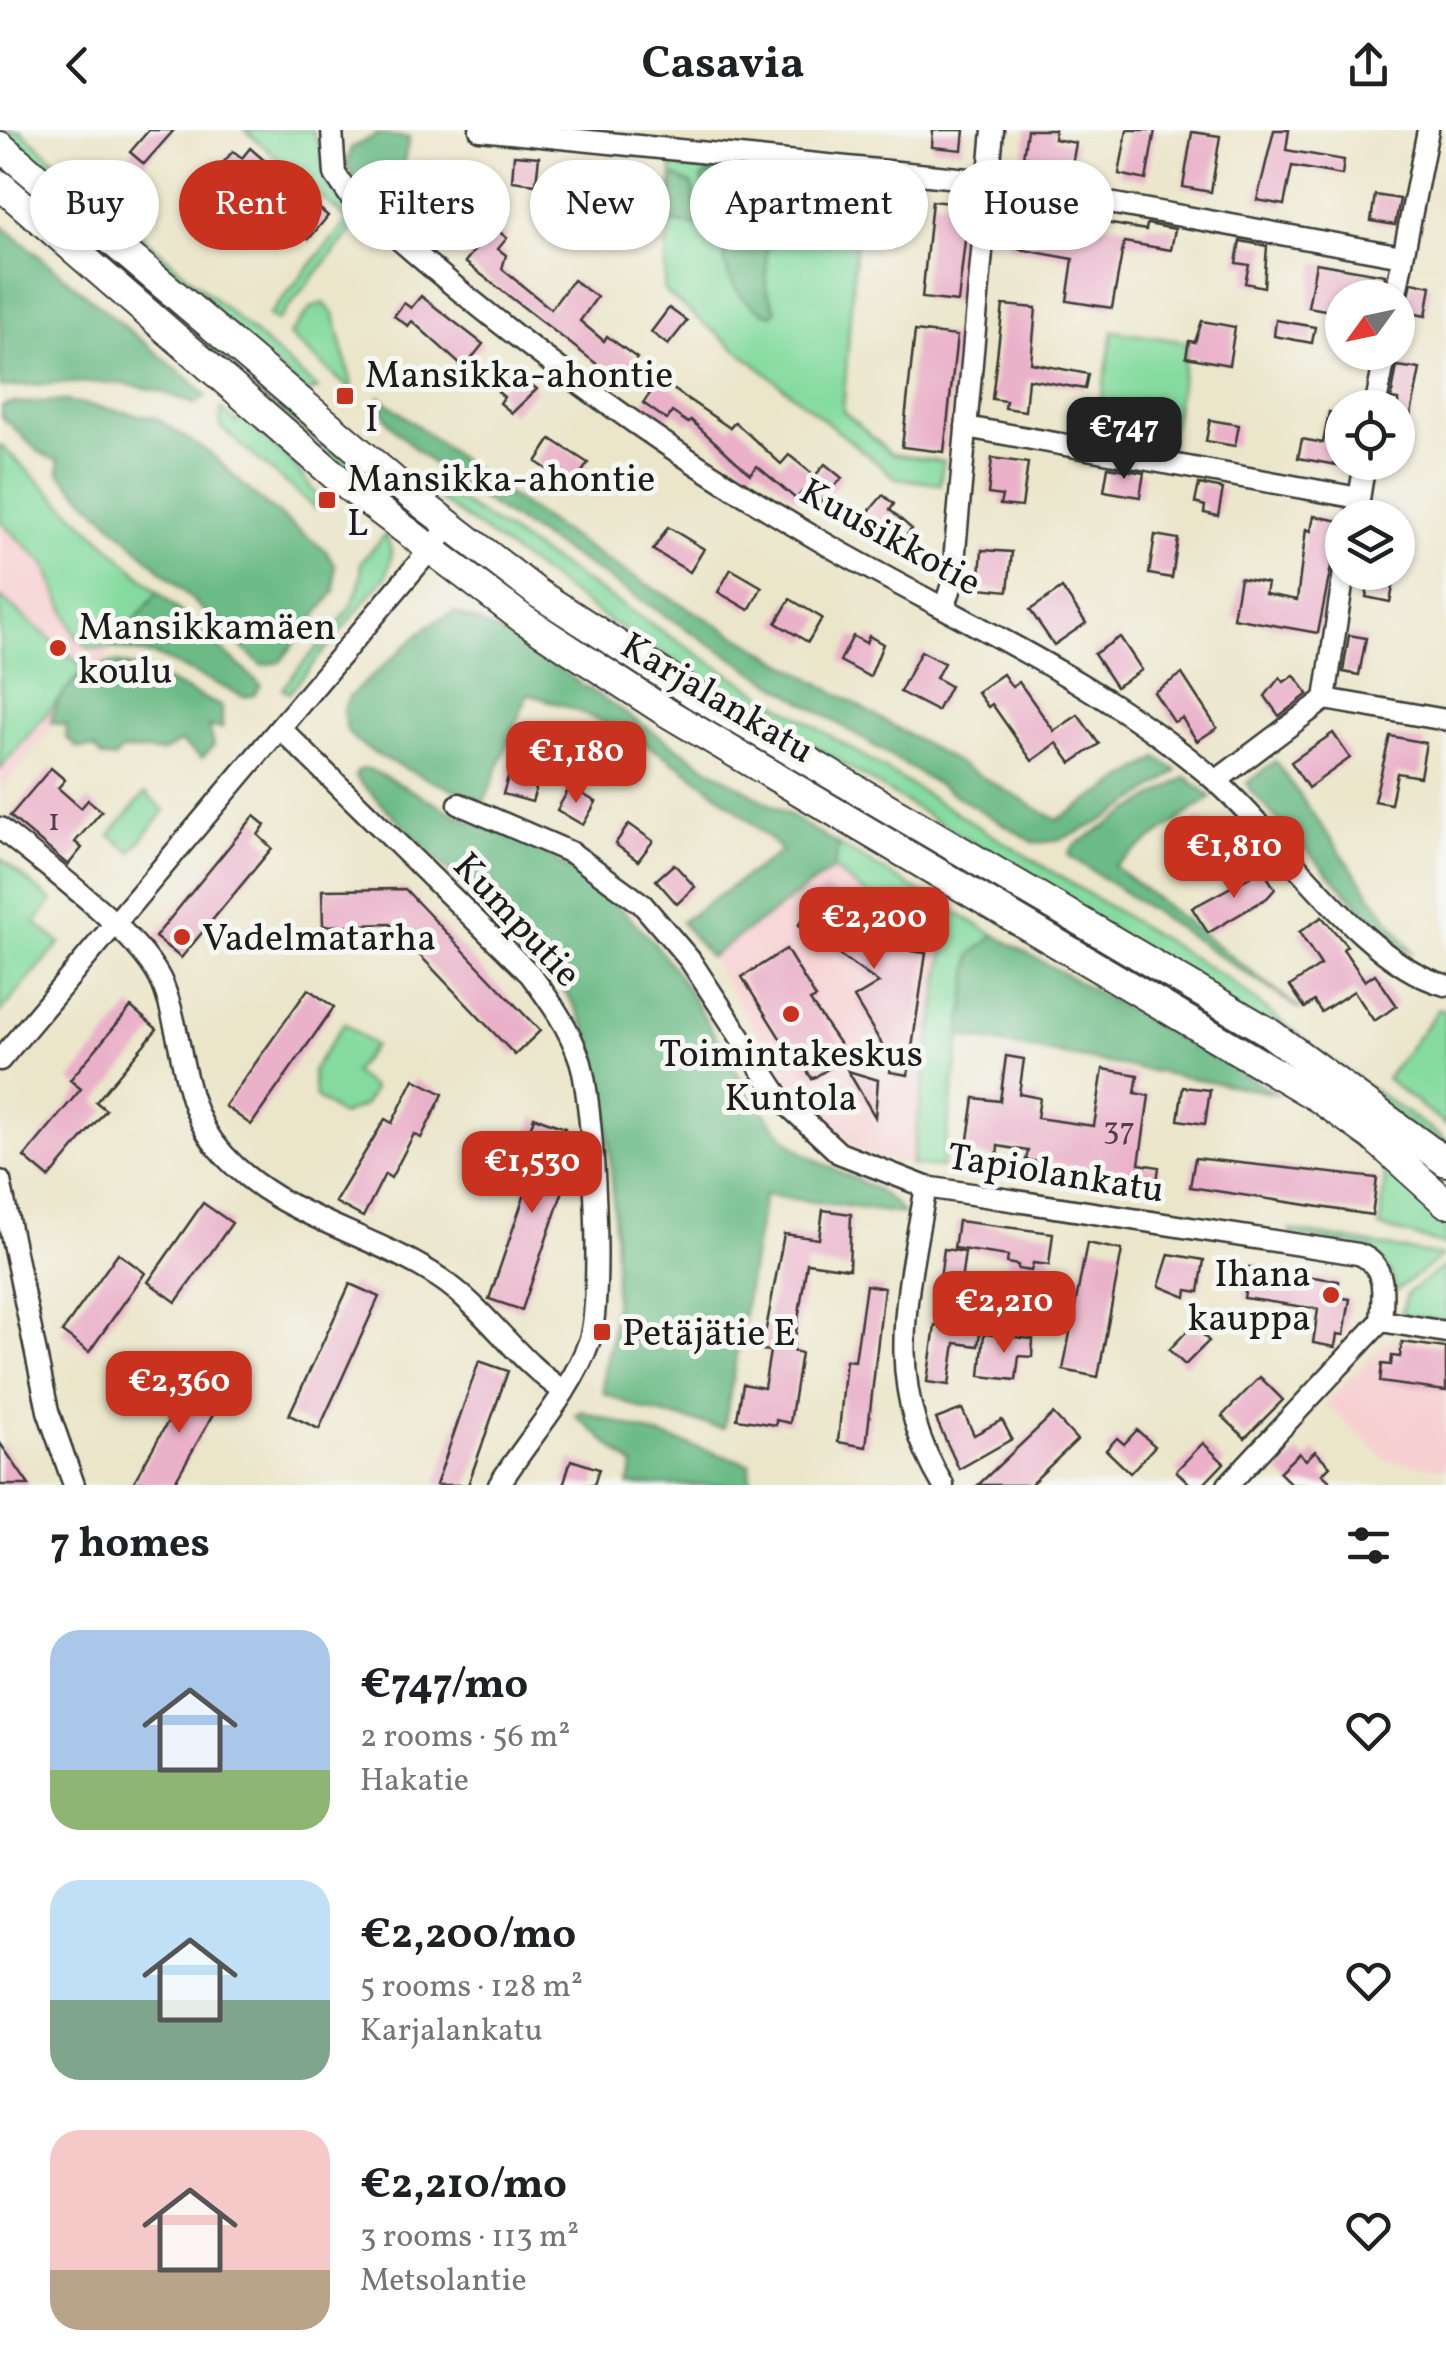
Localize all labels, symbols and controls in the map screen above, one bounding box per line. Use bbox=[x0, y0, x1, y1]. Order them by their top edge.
text: Casavia bbox=[641, 34, 805, 97]
icon: back bbox=[50, 38, 105, 93]
icon: share bbox=[1341, 38, 1396, 93]
chip: Buy bbox=[30, 160, 159, 250]
chip: Rent bbox=[179, 160, 322, 250]
chip: Filters bbox=[342, 160, 510, 250]
chip: New bbox=[530, 160, 670, 250]
chip: Apartment bbox=[690, 160, 928, 250]
chip: House bbox=[948, 160, 1114, 250]
north arrow bbox=[1325, 280, 1415, 370]
map controls bbox=[1325, 280, 1415, 590]
place label: Mansikka-ahontie I bbox=[365, 351, 673, 448]
marker: Mansikka-ahontie I bbox=[334, 385, 356, 407]
button: locate bbox=[1325, 390, 1415, 480]
pin: €747 bbox=[1065, 397, 1183, 482]
text: €747 bbox=[1089, 407, 1159, 451]
place label: Mansikka-ahontie L bbox=[347, 455, 655, 552]
street label: Kuusikkotie bbox=[789, 467, 990, 611]
marker: Mansikka-ahontie L bbox=[316, 489, 338, 511]
button: layers bbox=[1325, 500, 1415, 590]
place label: Mansikkamäen koulu bbox=[78, 603, 336, 700]
street label: Karjalankatu bbox=[609, 621, 823, 779]
marker: Mansikkamäen koulu bbox=[47, 637, 69, 659]
pin: €1,180 bbox=[495, 721, 657, 806]
text: €1,180 bbox=[528, 731, 624, 775]
house number: 1 bbox=[48, 800, 60, 844]
pin: €1,810 bbox=[1153, 816, 1315, 901]
text: €1,810 bbox=[1186, 826, 1282, 870]
street label: Kumputie bbox=[439, 842, 592, 1000]
pin: €2,200 bbox=[793, 887, 955, 972]
text: €2,200 bbox=[821, 897, 927, 941]
place label: Vadelmatarha bbox=[202, 914, 436, 967]
marker: Vadelmatarha bbox=[171, 926, 193, 948]
marker: Toimintakeskus Kuntola bbox=[780, 1003, 802, 1025]
place label: Toimintakeskus Kuntola bbox=[659, 1030, 923, 1127]
house number: 37 bbox=[1103, 1109, 1135, 1153]
pin: €1,530 bbox=[451, 1131, 613, 1216]
street label: Tapiolankatu bbox=[943, 1132, 1168, 1219]
text: €1,530 bbox=[484, 1141, 580, 1185]
place label: Ihana kauppa bbox=[1187, 1250, 1311, 1347]
pin: €2,210 bbox=[923, 1271, 1085, 1356]
text: €2,210 bbox=[955, 1281, 1053, 1325]
marker: Ihana kauppa bbox=[1320, 1284, 1342, 1306]
place label: Petäjätie E bbox=[622, 1309, 796, 1362]
marker: Petäjätie E bbox=[591, 1321, 613, 1343]
pin: €2,360 bbox=[98, 1351, 260, 1436]
text: €2,360 bbox=[128, 1361, 230, 1405]
text: 7 homes bbox=[50, 1516, 210, 1575]
icon: filters bbox=[1341, 1518, 1396, 1573]
text: €747/mo bbox=[360, 1657, 528, 1716]
icon: home bbox=[130, 1670, 250, 1790]
icon: heart bbox=[1341, 1703, 1396, 1758]
text: 2 rooms · 56 m² bbox=[360, 1716, 570, 1760]
text: Hakatie bbox=[360, 1760, 469, 1804]
text: €2,200/mo bbox=[360, 1907, 576, 1966]
icon: home bbox=[130, 1920, 250, 2040]
icon: heart bbox=[1341, 1953, 1396, 2008]
text: 5 rooms · 128 m² bbox=[360, 1966, 583, 2010]
text: Karjalankatu bbox=[360, 2010, 543, 2054]
text: €2,210/mo bbox=[360, 2157, 567, 2216]
icon: home bbox=[130, 2170, 250, 2290]
icon: heart bbox=[1341, 2203, 1396, 2258]
text: 3 rooms · 113 m² bbox=[360, 2216, 579, 2260]
text: Metsolantie bbox=[360, 2260, 527, 2304]

